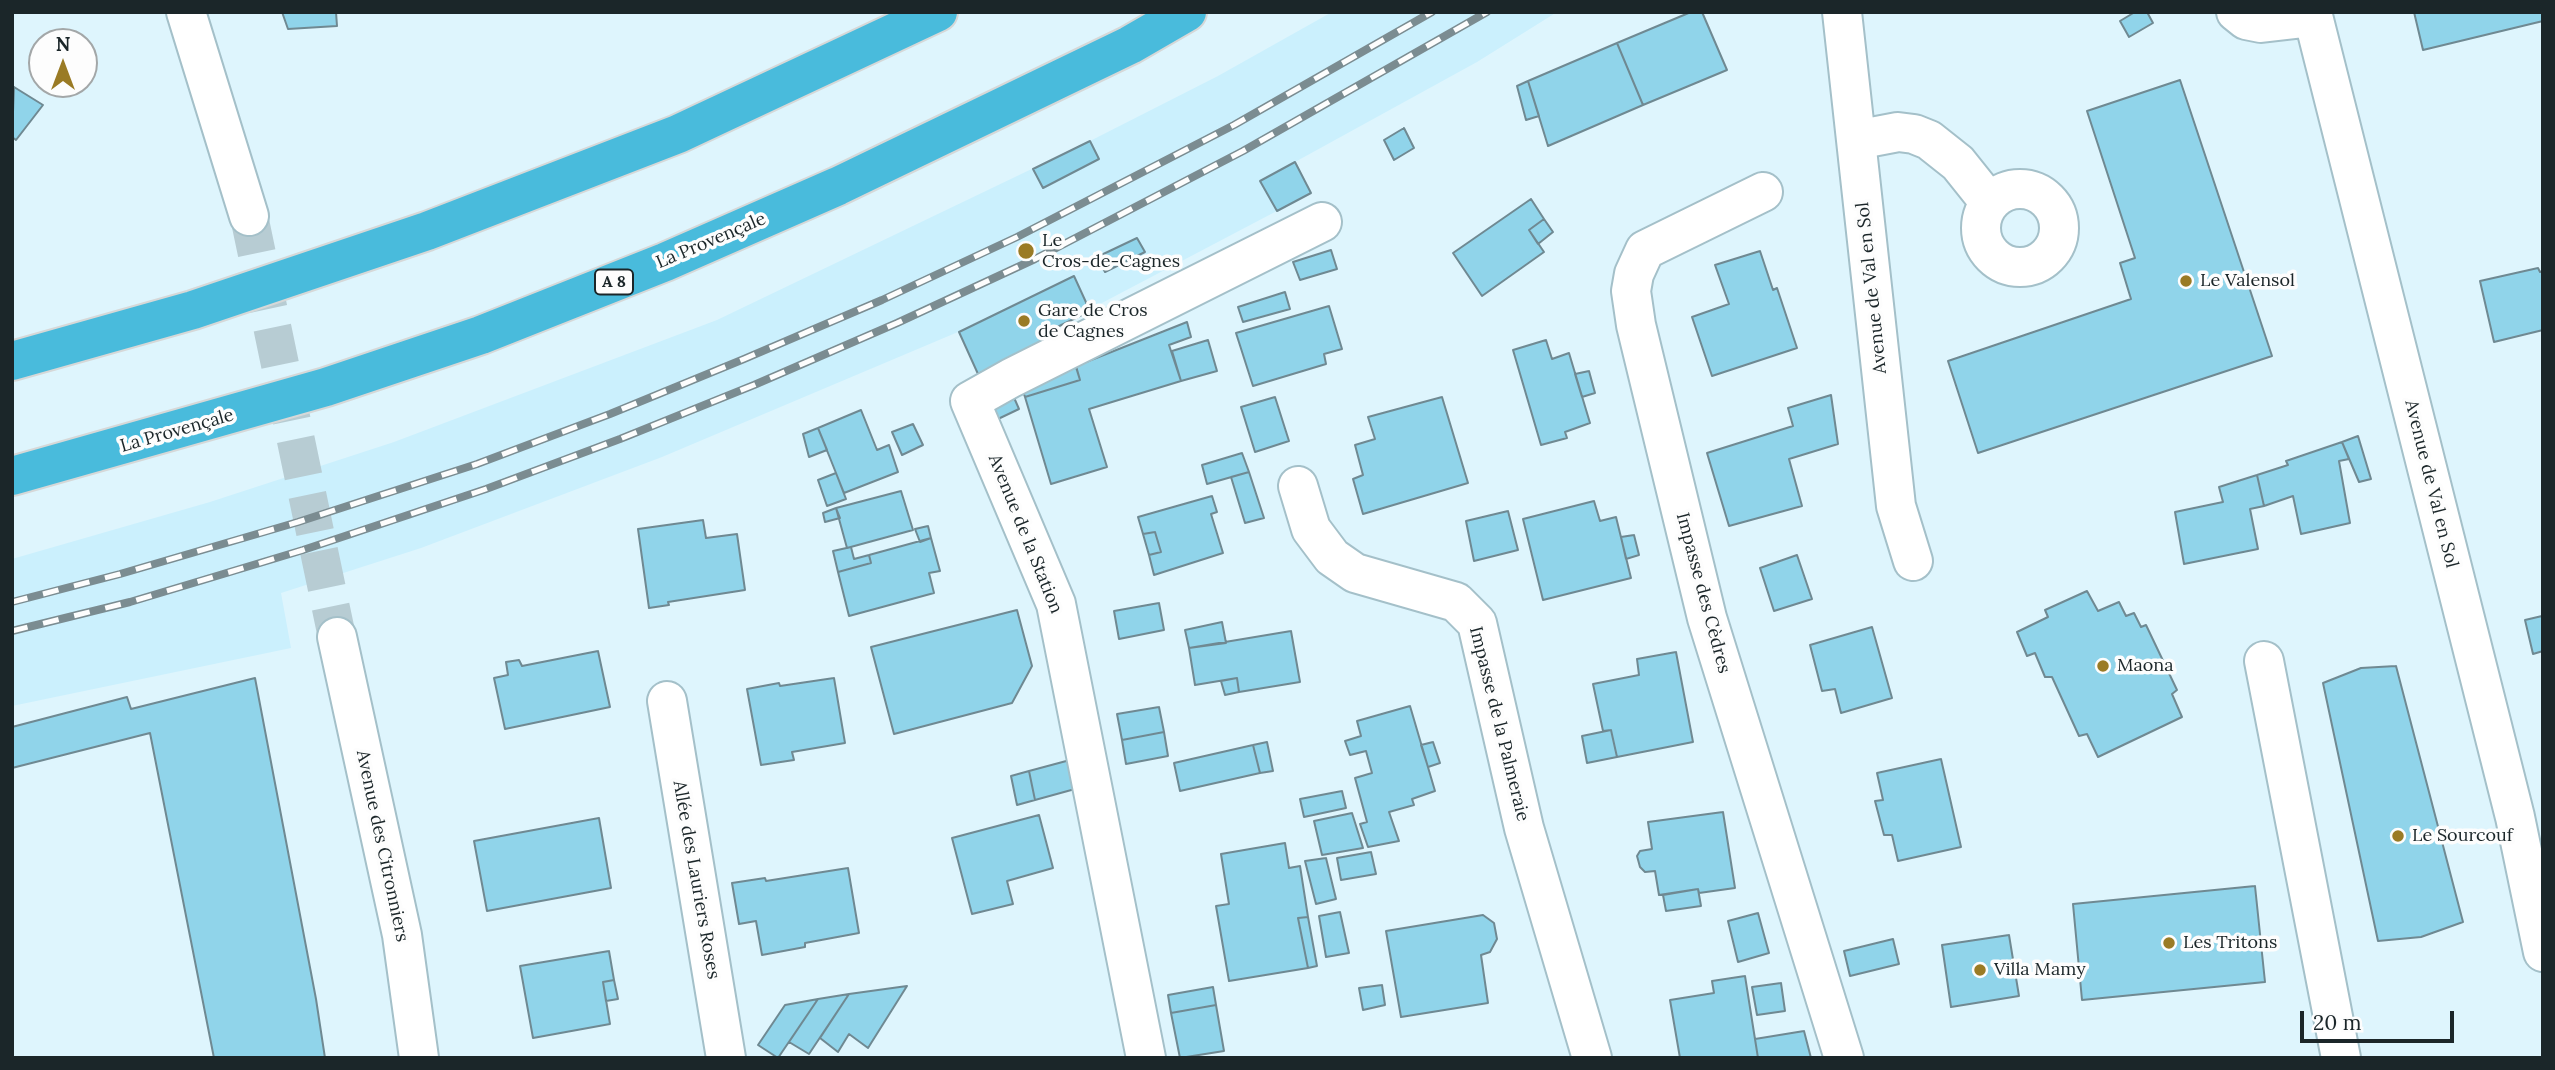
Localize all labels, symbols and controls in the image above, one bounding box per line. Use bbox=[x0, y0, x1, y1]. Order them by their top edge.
north arrow bbox=[28, 28, 98, 98]
text: N bbox=[56, 32, 70, 56]
street label: Avenue de Val en Sol bbox=[1852, 201, 1892, 375]
street label: La Provençale bbox=[653, 208, 769, 274]
place label: Le Cros-de-Cagnes bbox=[1042, 230, 1180, 272]
marker: Le Cros-de-Cagnes bbox=[1016, 241, 1036, 261]
road number: A 8 bbox=[595, 270, 633, 294]
place label: Le Valensol bbox=[2200, 270, 2295, 292]
marker: Le Valensol bbox=[2178, 273, 2194, 289]
place label: Gare de Cros de Cagnes bbox=[1038, 300, 1148, 342]
marker: Gare de Cros de Cagnes bbox=[1016, 313, 1032, 329]
street label: Avenue de Val en Sol bbox=[2400, 398, 2462, 570]
street label: La Provençale bbox=[118, 404, 236, 458]
street label: Avenue de la Station bbox=[983, 451, 1067, 617]
street label: Impasse des Cèdres bbox=[1671, 510, 1735, 676]
street label: Impasse de la Palmeraie bbox=[1464, 624, 1534, 824]
place label: Maona bbox=[2117, 655, 2174, 677]
marker: Maona bbox=[2095, 658, 2111, 674]
street label: Avenue des Citronniers bbox=[351, 748, 413, 944]
street label: Allée des Lauriers Roses bbox=[668, 779, 724, 981]
place label: Le Sourcouf bbox=[2412, 825, 2513, 847]
marker: Le Sourcouf bbox=[2390, 828, 2406, 844]
place label: Les Tritons bbox=[2183, 932, 2277, 954]
marker: Les Tritons bbox=[2161, 935, 2177, 951]
place label: Villa Mamy bbox=[1994, 959, 2086, 981]
marker: Villa Mamy bbox=[1972, 962, 1988, 978]
scale bar bbox=[2303, 996, 2457, 1040]
text: 20 m bbox=[2313, 1009, 2362, 1036]

